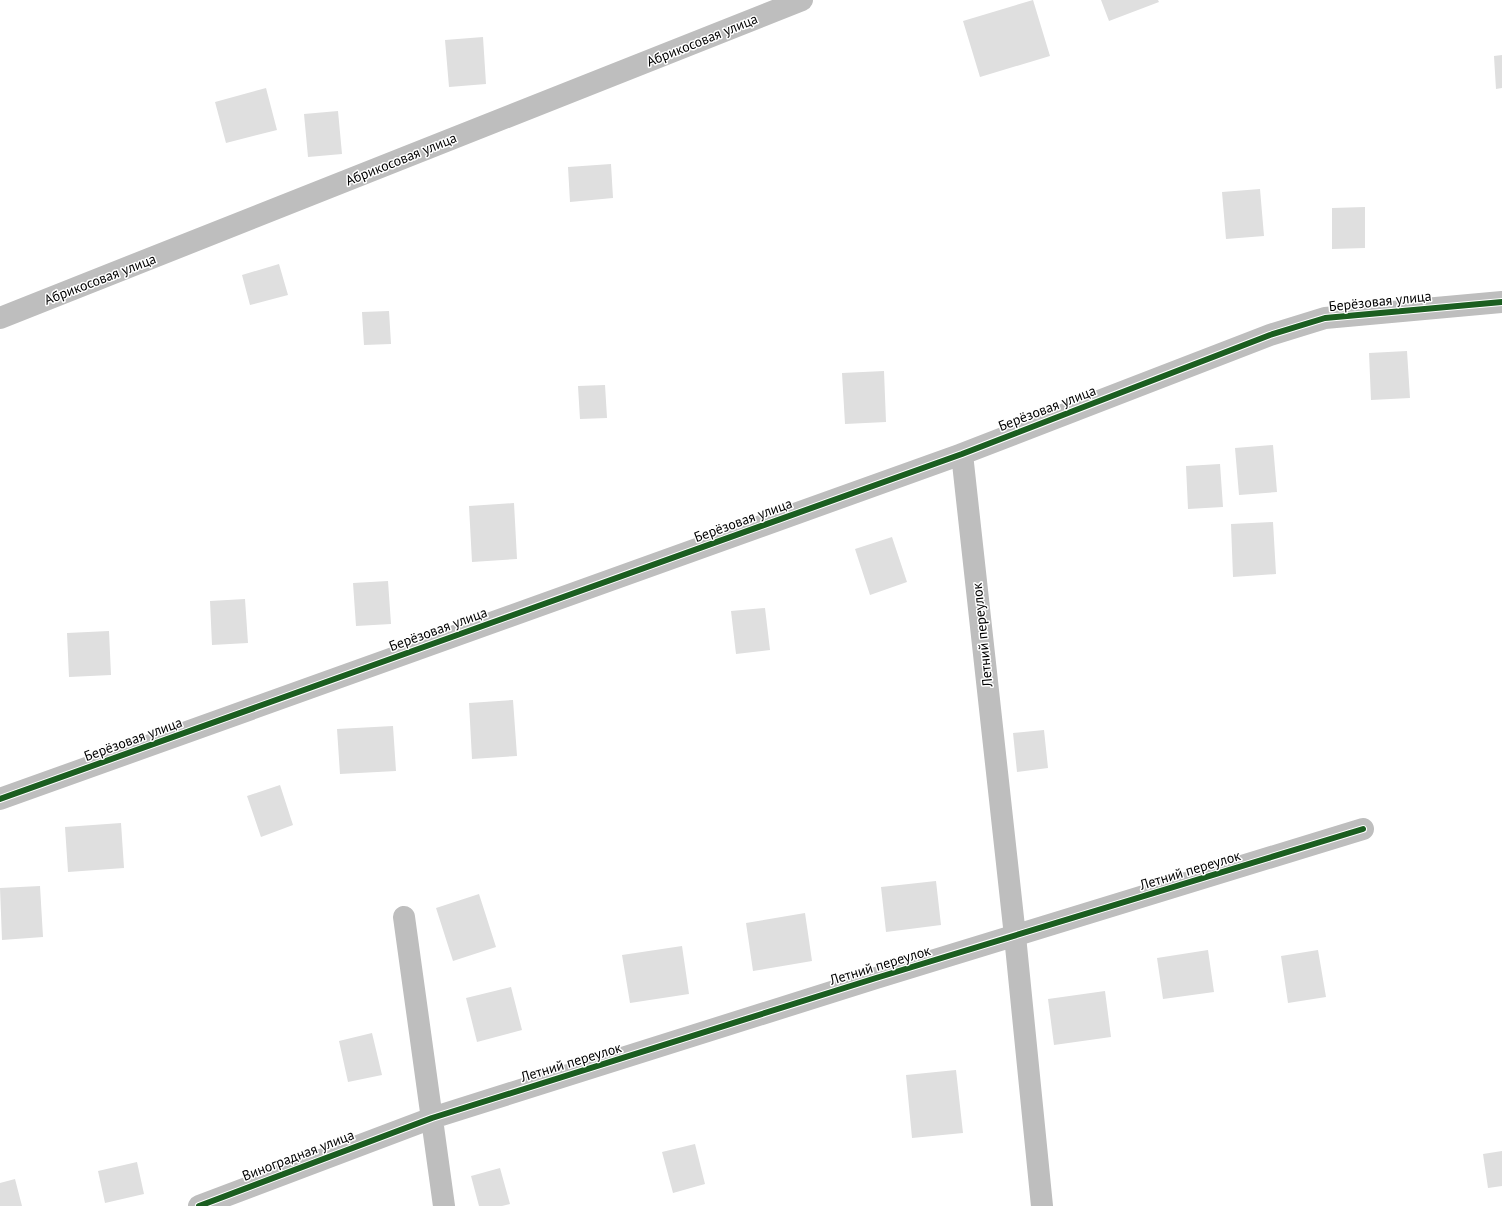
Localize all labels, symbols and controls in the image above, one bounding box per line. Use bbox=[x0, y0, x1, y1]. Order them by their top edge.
street label: Абрикосовая улица bbox=[644, 9, 760, 71]
street label: Абрикосовая улица bbox=[343, 128, 459, 190]
street label: Абрикосовая улица bbox=[42, 249, 159, 309]
street label: Берёзовая улица bbox=[1328, 287, 1432, 315]
street label: Берёзовая улица bbox=[996, 381, 1098, 435]
street label: Берёзовая улица bbox=[691, 494, 795, 546]
street label: Летний переулок bbox=[968, 582, 997, 689]
street label: Берёзовая улица bbox=[386, 603, 490, 655]
street label: Берёзовая улица bbox=[81, 713, 185, 765]
street label: Летний переулок bbox=[1136, 846, 1243, 894]
street label: Летний переулок bbox=[826, 941, 933, 989]
street label: Летний переулок bbox=[517, 1038, 624, 1086]
street label: Виноградная улица bbox=[239, 1125, 357, 1185]

